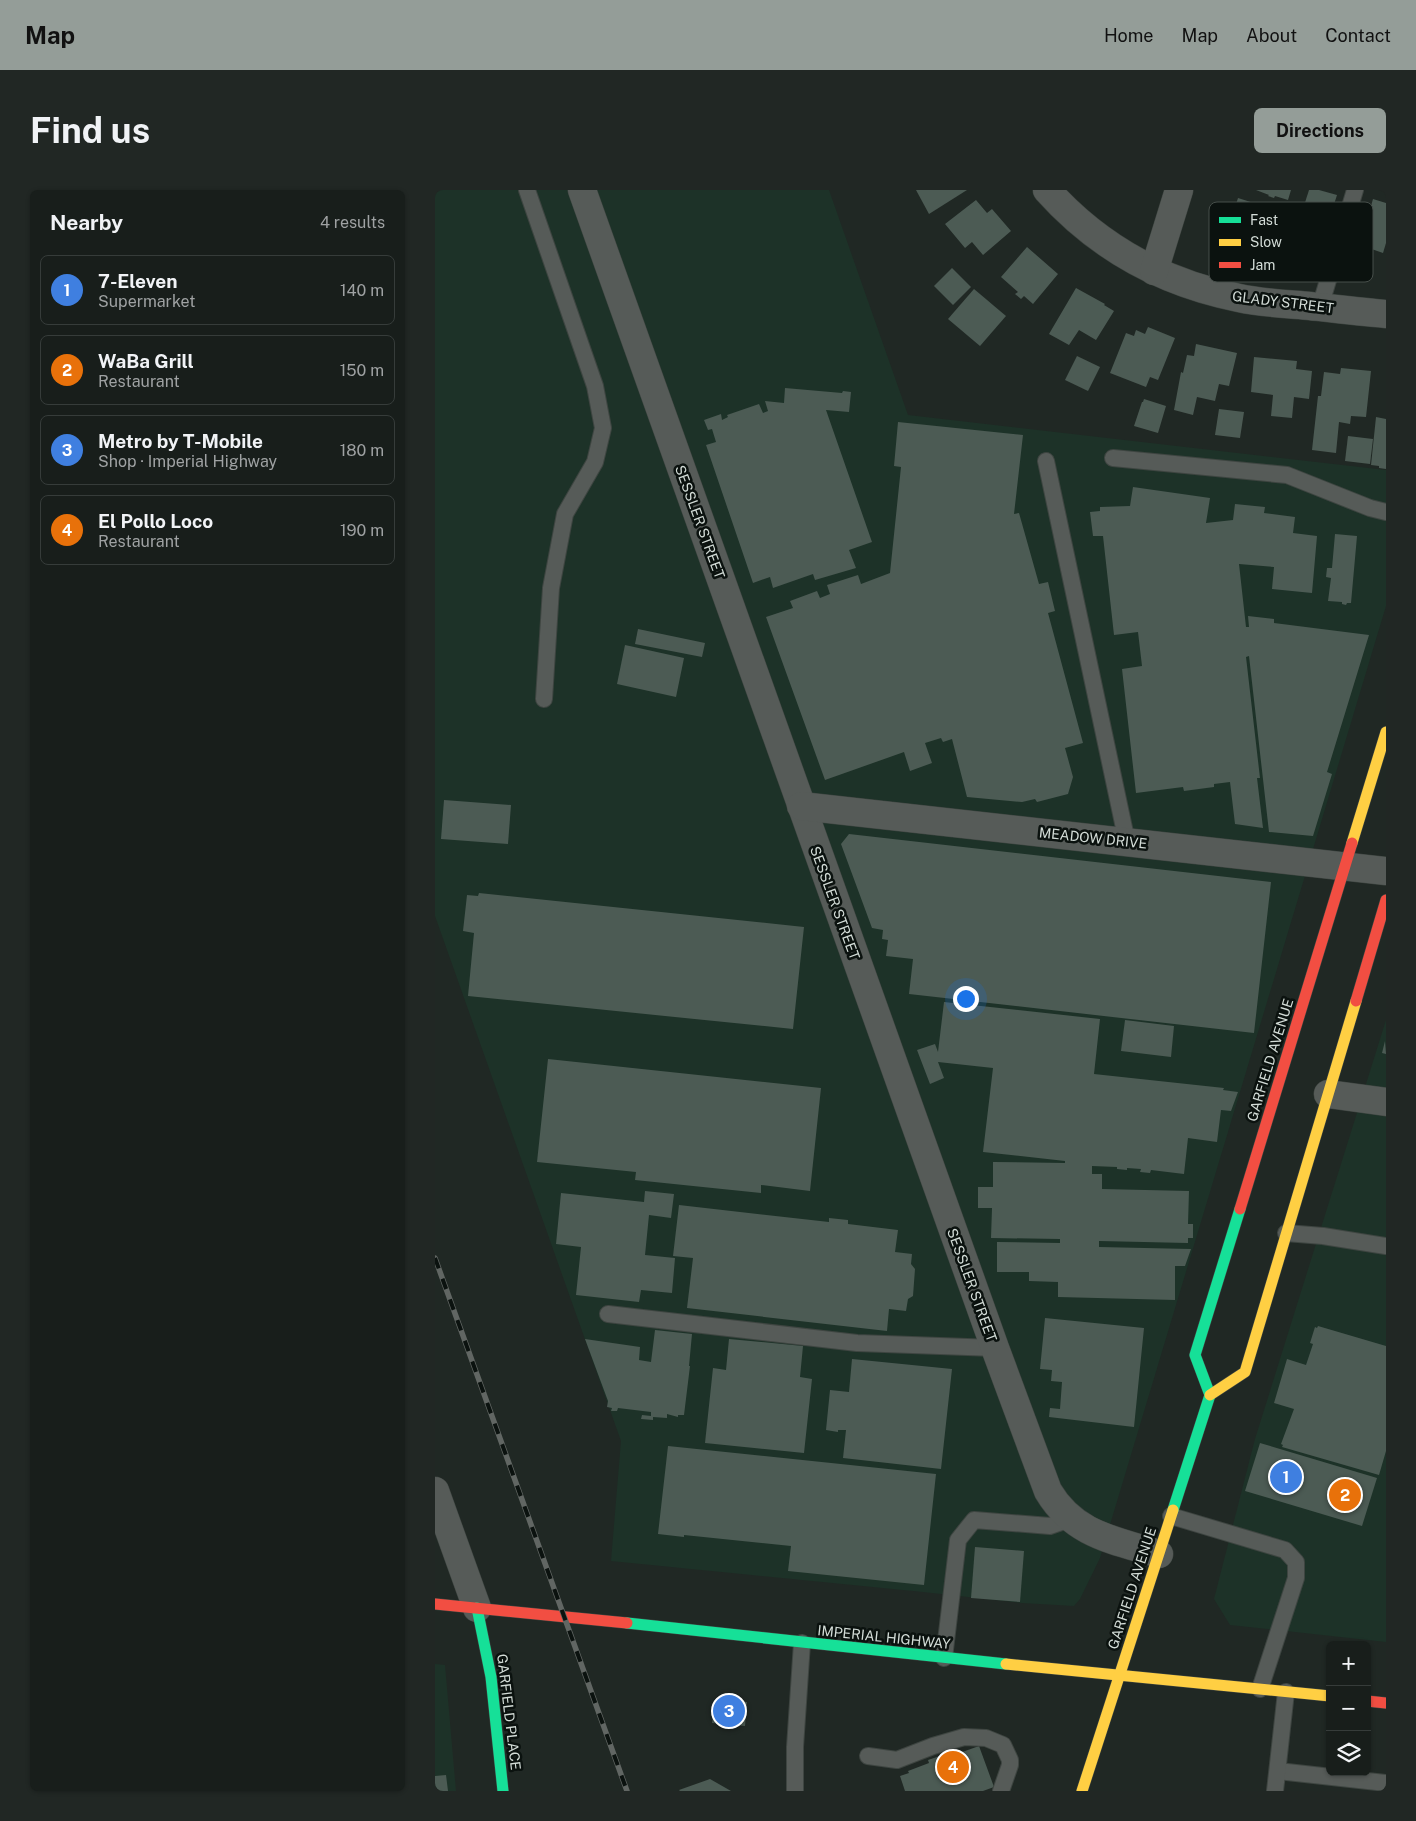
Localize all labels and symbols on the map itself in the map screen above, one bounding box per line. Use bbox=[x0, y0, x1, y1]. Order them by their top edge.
legend bbox=[1209, 202, 1373, 282]
text: Fast bbox=[1250, 212, 1278, 228]
text: Slow bbox=[1250, 234, 1282, 250]
text: Jam bbox=[1250, 257, 1275, 273]
street label: GLADY STREET bbox=[1231, 288, 1335, 316]
street label: SESSLER STREET bbox=[672, 463, 728, 581]
street label: MEADOW DRIVE bbox=[1038, 824, 1148, 852]
street label: SESSLER STREET bbox=[807, 844, 863, 962]
your location bbox=[953, 986, 979, 1012]
street label: GARFIELD AVENUE bbox=[1244, 997, 1296, 1123]
street label: SESSLER STREET bbox=[944, 1226, 1000, 1344]
pin: 1 bbox=[1270, 1458, 1302, 1496]
pin: 2 bbox=[1329, 1476, 1361, 1514]
street label: GARFIELD AVENUE bbox=[1105, 1525, 1159, 1651]
street label: IMPERIAL HIGHWAY bbox=[817, 1622, 952, 1652]
street label: GARFIELD PLACE bbox=[494, 1653, 524, 1771]
pin: 3 bbox=[713, 1692, 745, 1730]
pin: 4 bbox=[937, 1748, 969, 1786]

